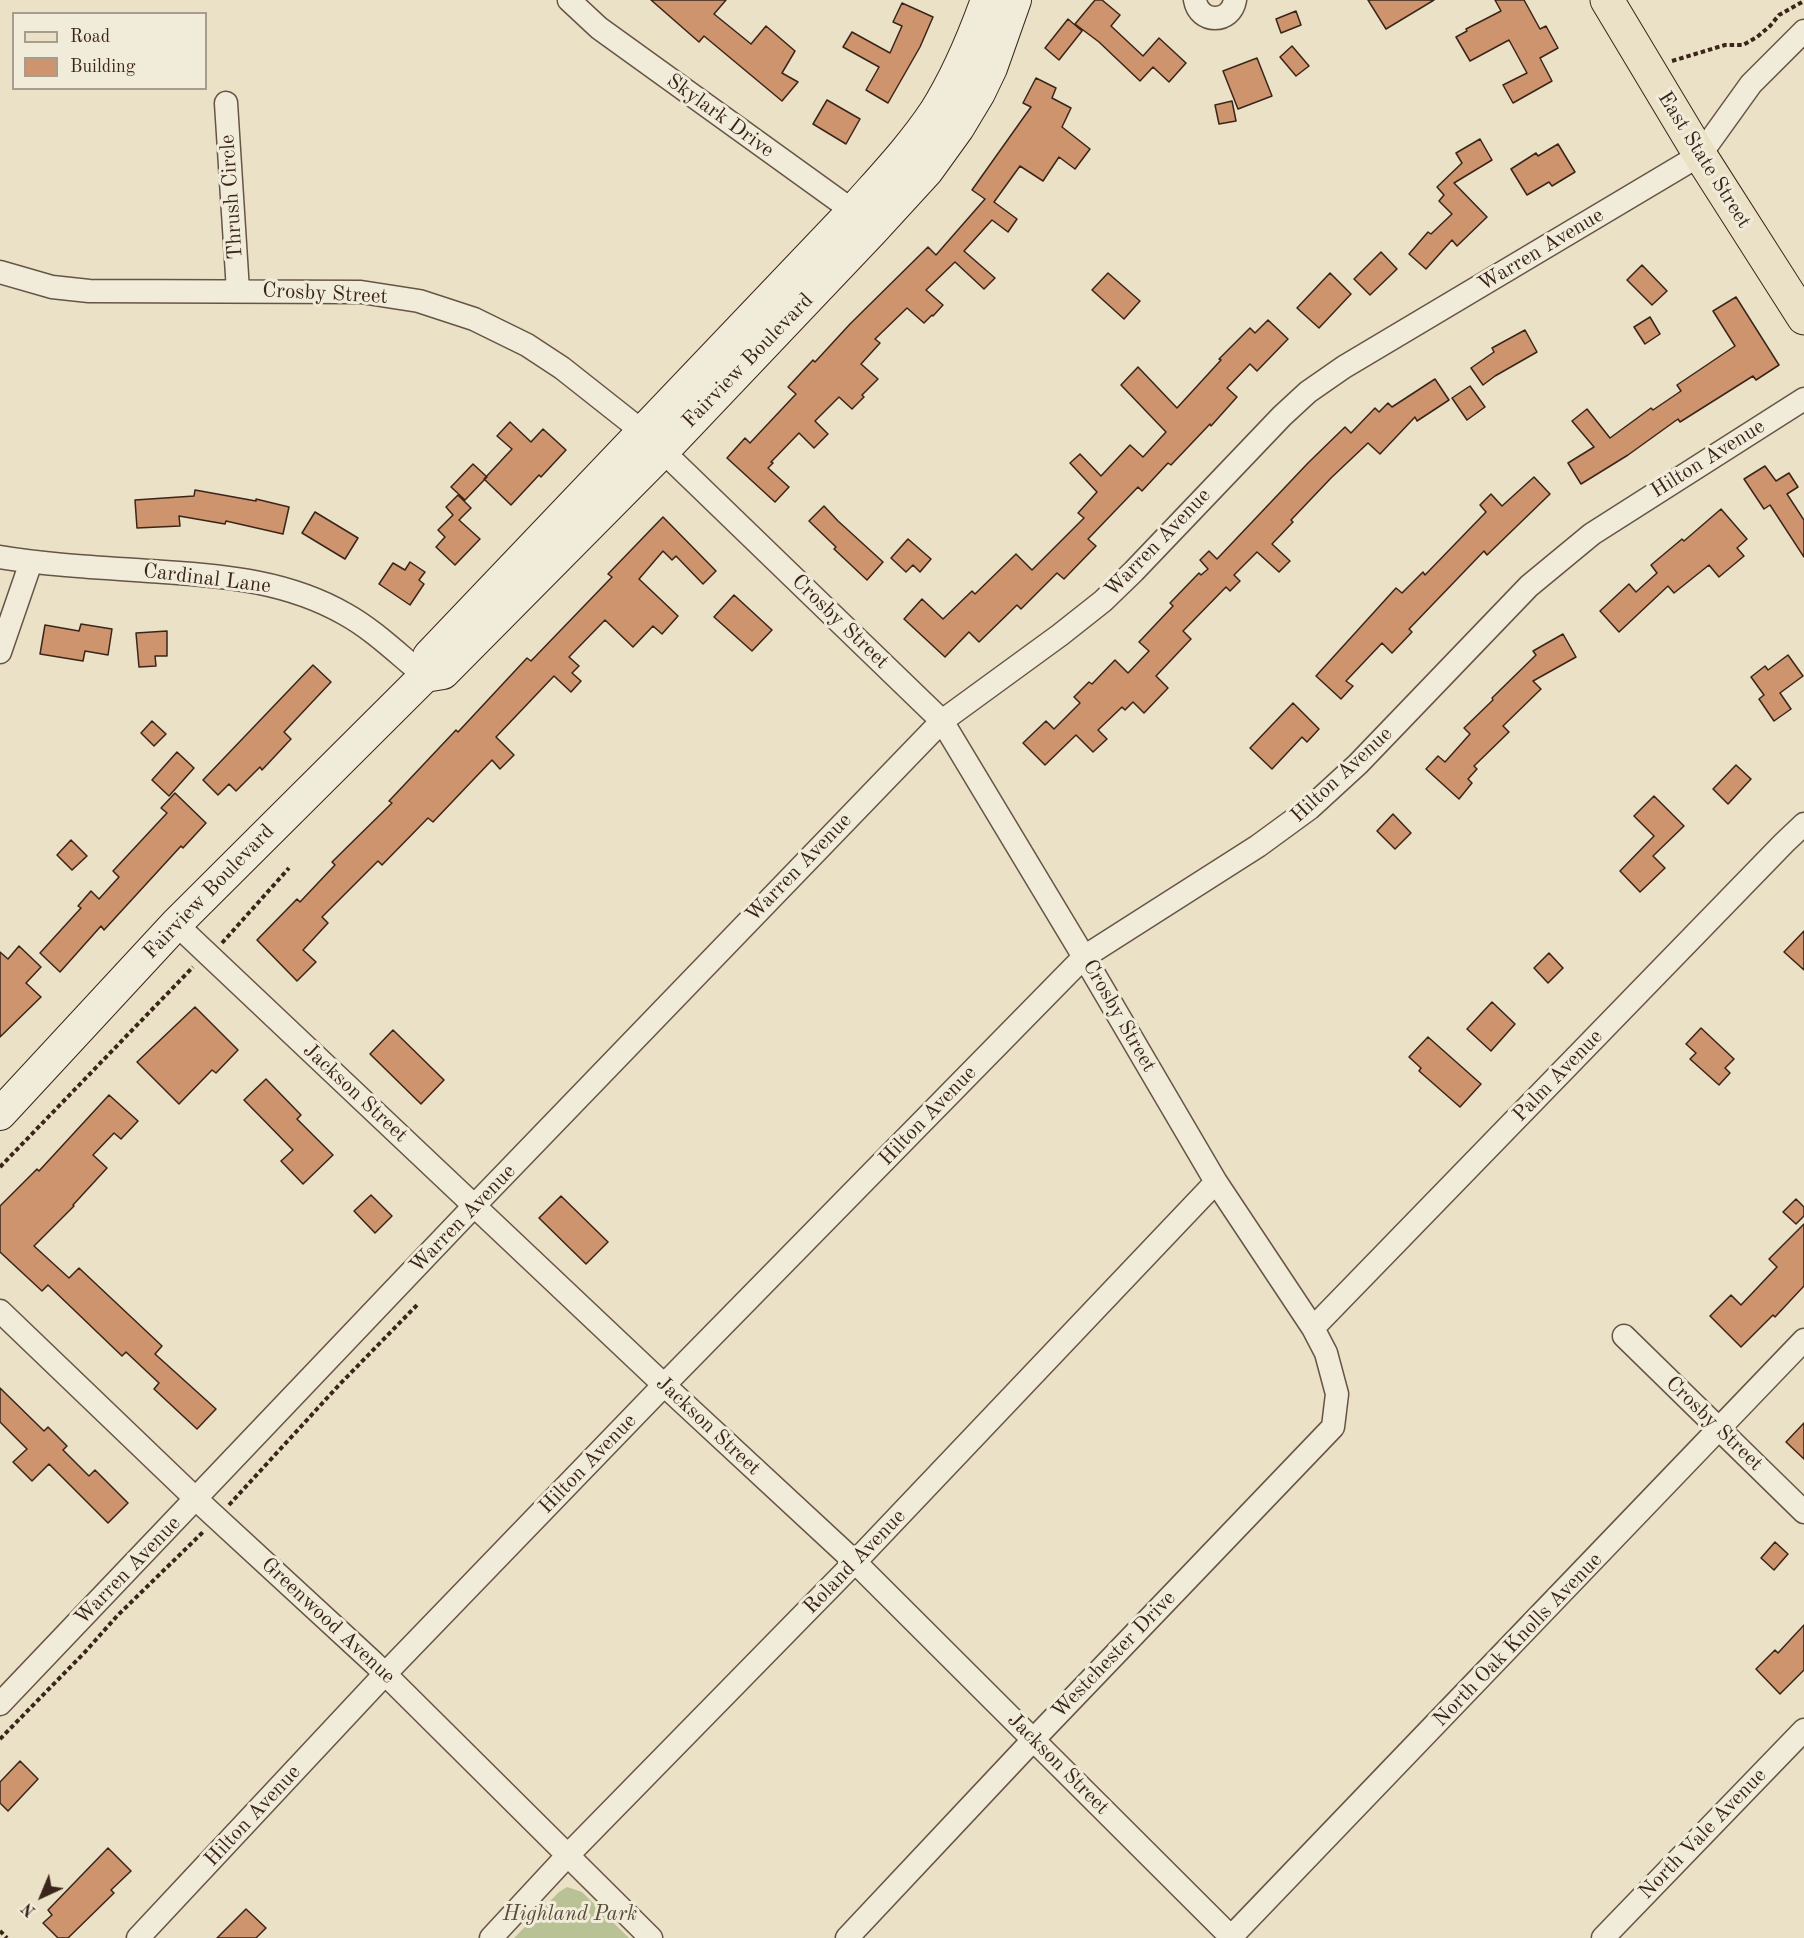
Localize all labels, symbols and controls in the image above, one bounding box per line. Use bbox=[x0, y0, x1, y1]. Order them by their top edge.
legend bbox=[12, 12, 207, 90]
text: Road bbox=[70, 28, 110, 46]
text: Building bbox=[70, 58, 135, 76]
street label: Skylark Drive bbox=[661, 68, 779, 164]
street label: East State Street bbox=[1652, 87, 1756, 233]
street label: Thrush Circle bbox=[215, 134, 249, 260]
street label: Warren Avenue bbox=[1474, 203, 1608, 297]
street label: Crosby Street bbox=[262, 278, 388, 310]
street label: Fairview Boulevard bbox=[677, 288, 819, 434]
street label: Hilton Avenue bbox=[1646, 414, 1770, 504]
street label: Warren Avenue bbox=[1100, 483, 1216, 603]
street label: Cardinal Lane bbox=[142, 559, 272, 599]
street label: Crosby Street bbox=[786, 569, 894, 675]
street label: Hilton Avenue bbox=[1286, 722, 1398, 828]
street label: Warren Avenue bbox=[741, 808, 857, 928]
street label: Fairview Boulevard bbox=[138, 819, 280, 965]
street label: Crosby Street bbox=[1077, 955, 1161, 1077]
street label: Palm Avenue bbox=[1508, 1025, 1608, 1127]
street label: Jackson Street bbox=[297, 1038, 413, 1148]
street label: Hilton Avenue bbox=[874, 1061, 982, 1171]
street label: Warren Avenue bbox=[405, 1159, 521, 1279]
street label: Jackson Street bbox=[650, 1371, 766, 1481]
street label: Crosby Street bbox=[1660, 1371, 1768, 1477]
street label: Hilton Avenue bbox=[534, 1409, 642, 1519]
street label: Roland Avenue bbox=[799, 1504, 911, 1620]
street label: Warren Avenue bbox=[70, 1511, 186, 1631]
street label: North Oak Knolls Avenue bbox=[1428, 1548, 1608, 1732]
street label: Greenwood Avenue bbox=[256, 1552, 400, 1690]
street label: Westchester Drive bbox=[1047, 1586, 1181, 1724]
street label: Jackson Street bbox=[1002, 1708, 1114, 1820]
street label: Hilton Avenue bbox=[200, 1760, 306, 1872]
street label: North Vale Avenue bbox=[1634, 1763, 1772, 1905]
north arrow bbox=[12, 1866, 72, 1926]
text: N bbox=[20, 1899, 39, 1919]
park label: Highland Park bbox=[503, 1901, 637, 1927]

